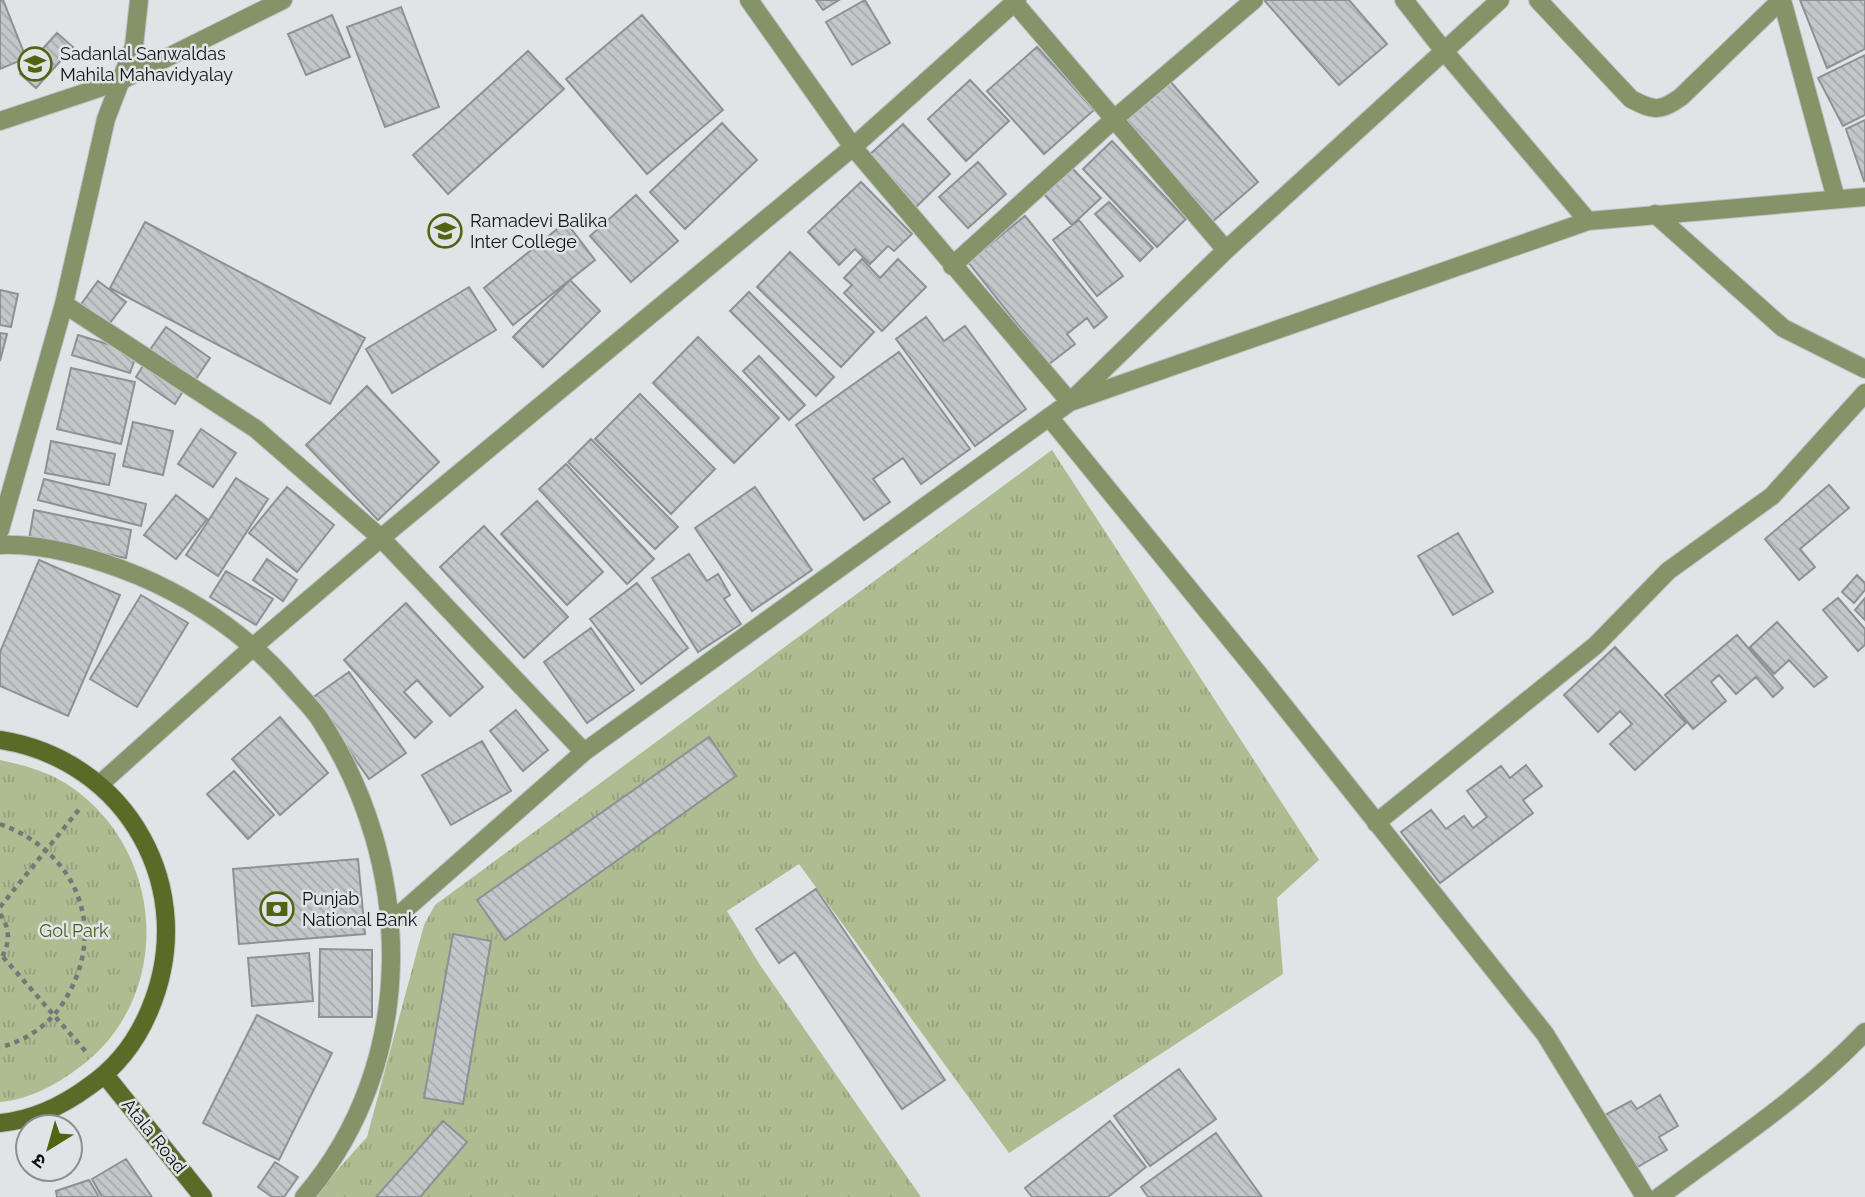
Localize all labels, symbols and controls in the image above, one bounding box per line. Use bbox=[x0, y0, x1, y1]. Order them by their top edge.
place label: Sadanlal Sanwaldas Mahila Mahavidyalay bbox=[60, 43, 233, 85]
school or university icon: Sadanlal Sanwaldas Mahila Mahavidyalay bbox=[16, 45, 54, 83]
place label: Ramadevi Balika Inter College bbox=[470, 210, 607, 252]
school or university icon: Ramadevi Balika Inter College bbox=[426, 212, 464, 250]
place label: Punjab National Bank bbox=[302, 888, 418, 930]
bank icon: Punjab National Bank bbox=[258, 890, 296, 928]
park label: Gol Park bbox=[39, 920, 109, 941]
street label: Atala Road bbox=[118, 1094, 191, 1177]
north arrow bbox=[14, 1113, 84, 1183]
text: उ bbox=[27, 1149, 50, 1174]

